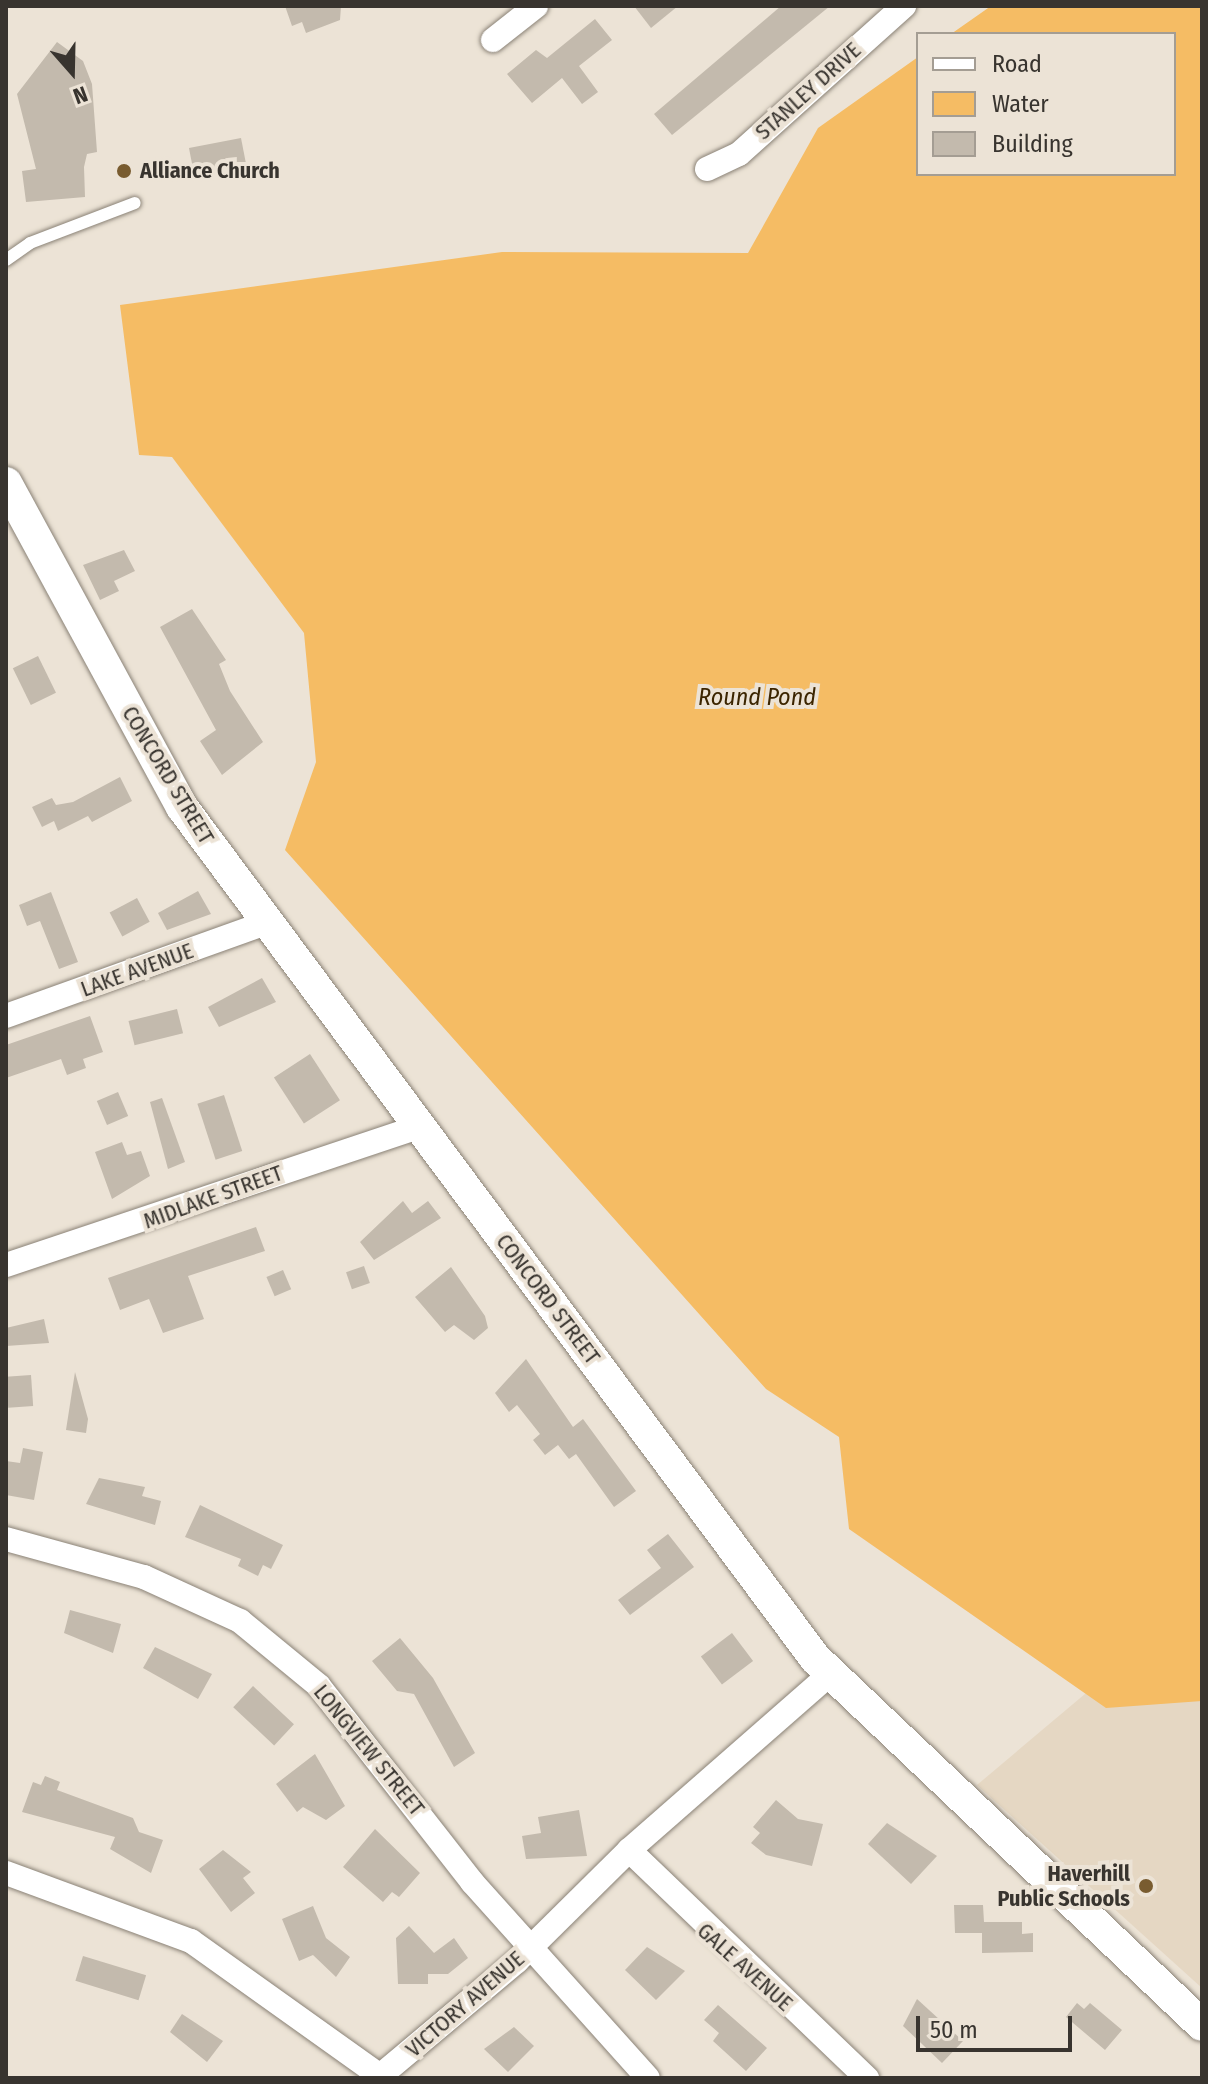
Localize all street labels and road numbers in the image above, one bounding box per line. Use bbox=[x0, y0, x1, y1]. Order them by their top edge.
street label: STANLEY DRIVE bbox=[750, 37, 866, 145]
street label: CONCORD STREET bbox=[117, 701, 219, 849]
street label: LAKE AVENUE bbox=[77, 937, 197, 1003]
street label: MIDLAKE STREET bbox=[140, 1160, 286, 1234]
street label: CONCORD STREET bbox=[491, 1229, 605, 1369]
street label: LONGVIEW STREET bbox=[308, 1679, 430, 1821]
street label: GALE AVENUE bbox=[692, 1917, 798, 2017]
street label: VICTORY AVENUE bbox=[400, 1945, 530, 2063]

